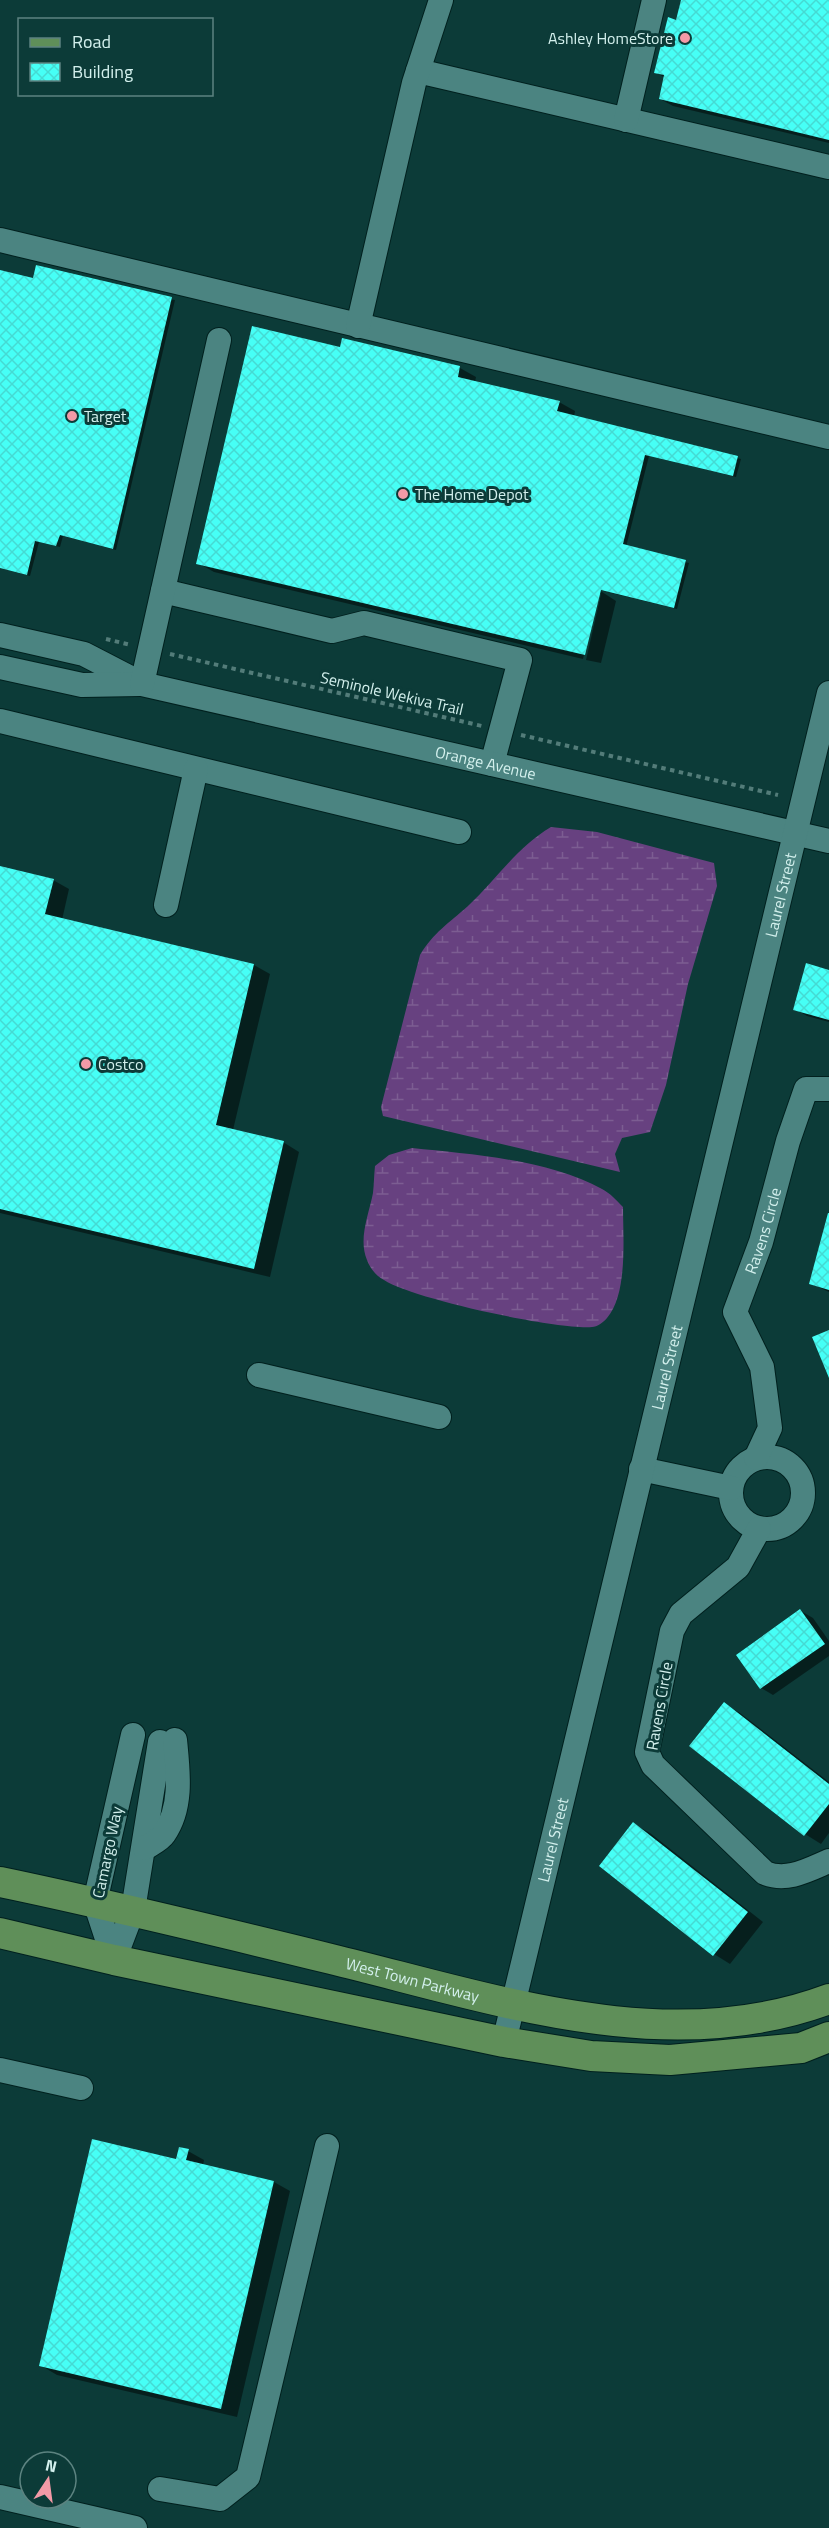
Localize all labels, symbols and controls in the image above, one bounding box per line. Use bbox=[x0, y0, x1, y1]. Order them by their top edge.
legend bbox=[18, 18, 213, 96]
place label: Ashley HomeStore bbox=[548, 26, 673, 50]
text: Road bbox=[72, 28, 111, 55]
marker: Ashley HomeStore bbox=[678, 31, 692, 45]
text: Building bbox=[72, 58, 133, 85]
place label: Target bbox=[84, 404, 127, 428]
marker: Target bbox=[65, 409, 79, 423]
place label: The Home Depot bbox=[415, 482, 529, 506]
marker: The Home Depot bbox=[396, 487, 410, 501]
street label: Seminole Wekiva Trail bbox=[318, 665, 466, 721]
street label: Orange Avenue bbox=[433, 739, 538, 786]
street label: Laurel Street bbox=[759, 850, 802, 940]
place label: Costco bbox=[98, 1052, 143, 1076]
marker: Costco bbox=[79, 1057, 93, 1071]
street label: Ravens Circle bbox=[738, 1185, 787, 1277]
street label: Laurel Street bbox=[645, 1322, 688, 1412]
street label: Ravens Circle bbox=[639, 1660, 679, 1752]
street label: Laurel Street bbox=[531, 1795, 575, 1885]
street label: Camargo Way bbox=[86, 1804, 128, 1900]
street label: West Town Parkway bbox=[343, 1951, 482, 2008]
north arrow bbox=[18, 2450, 78, 2510]
text: N bbox=[43, 2452, 59, 2478]

